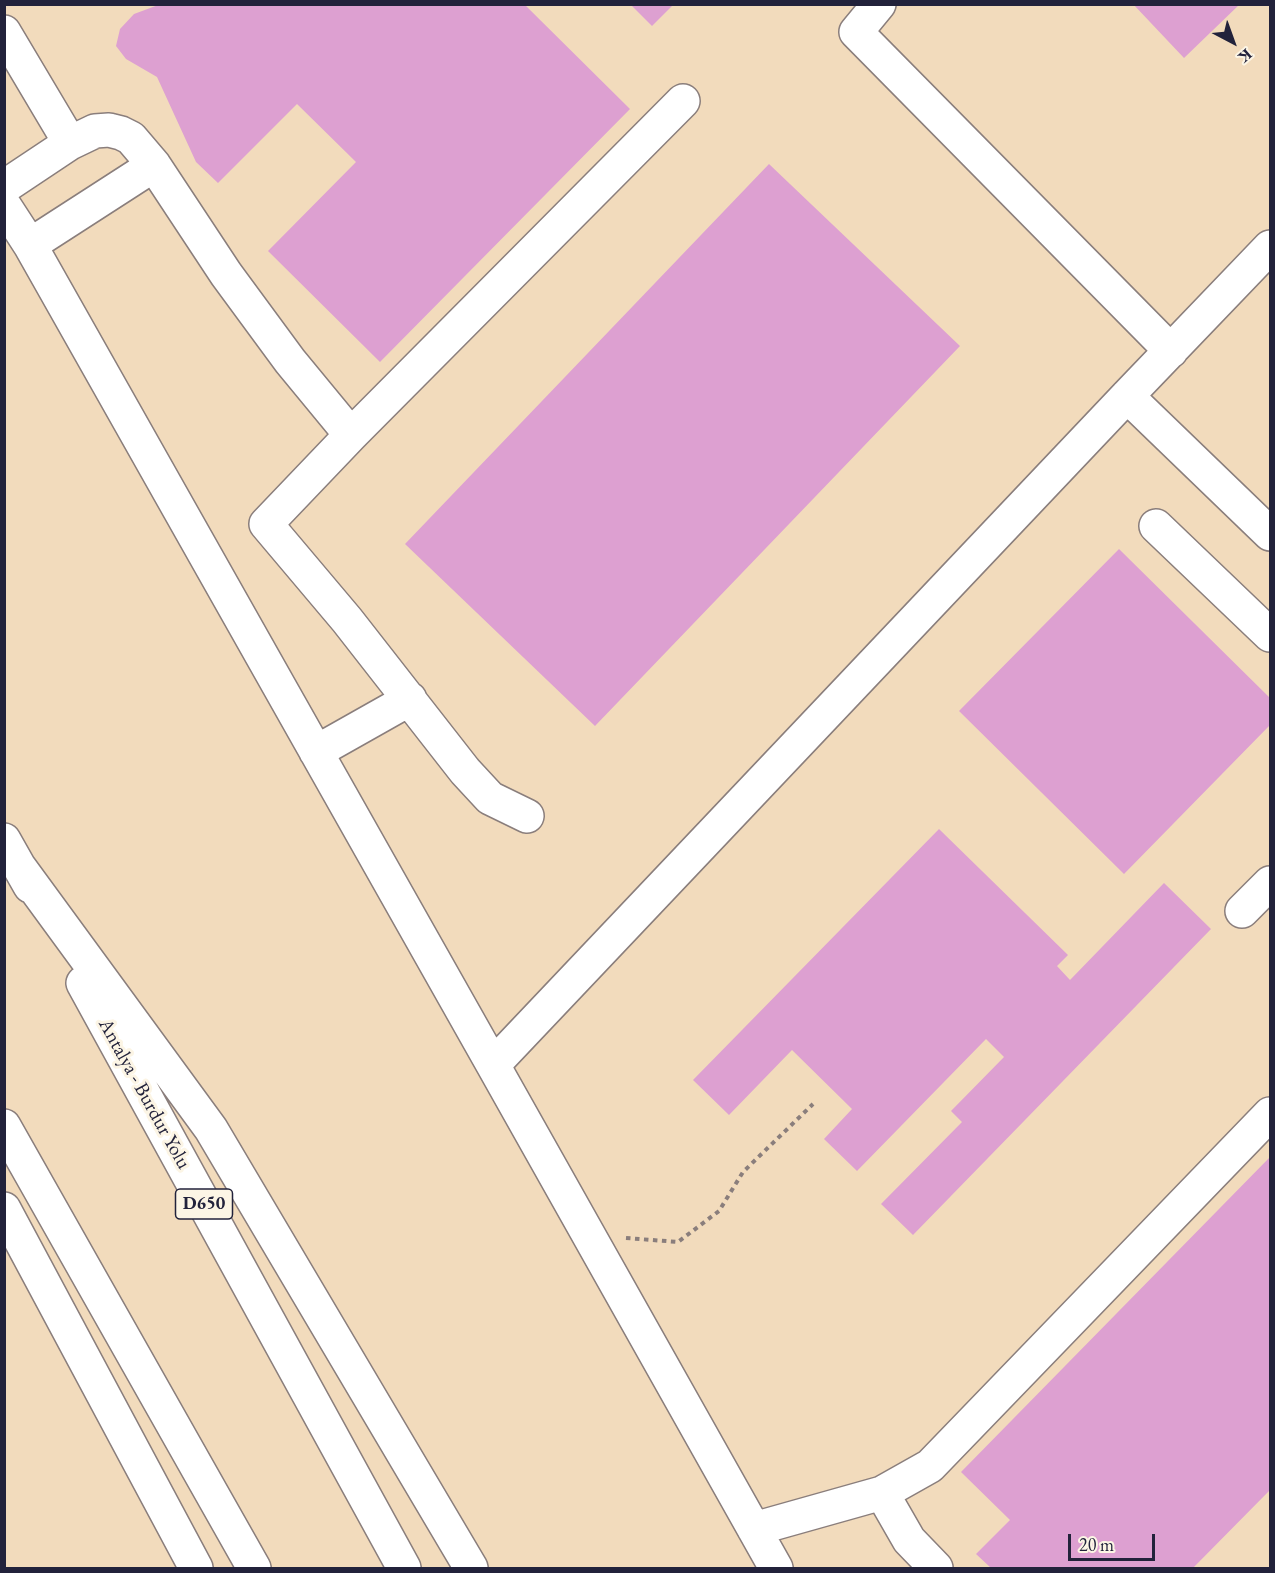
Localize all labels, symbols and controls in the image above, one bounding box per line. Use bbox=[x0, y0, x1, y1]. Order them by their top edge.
north arrow bbox=[1203, 12, 1263, 72]
text: K bbox=[1234, 44, 1257, 68]
street label: Antalya - Burdur Yolu bbox=[93, 1015, 195, 1173]
road number: D650 bbox=[176, 1189, 232, 1219]
scale bar bbox=[1071, 1522, 1158, 1560]
text: 20 m bbox=[1079, 1533, 1114, 1556]

